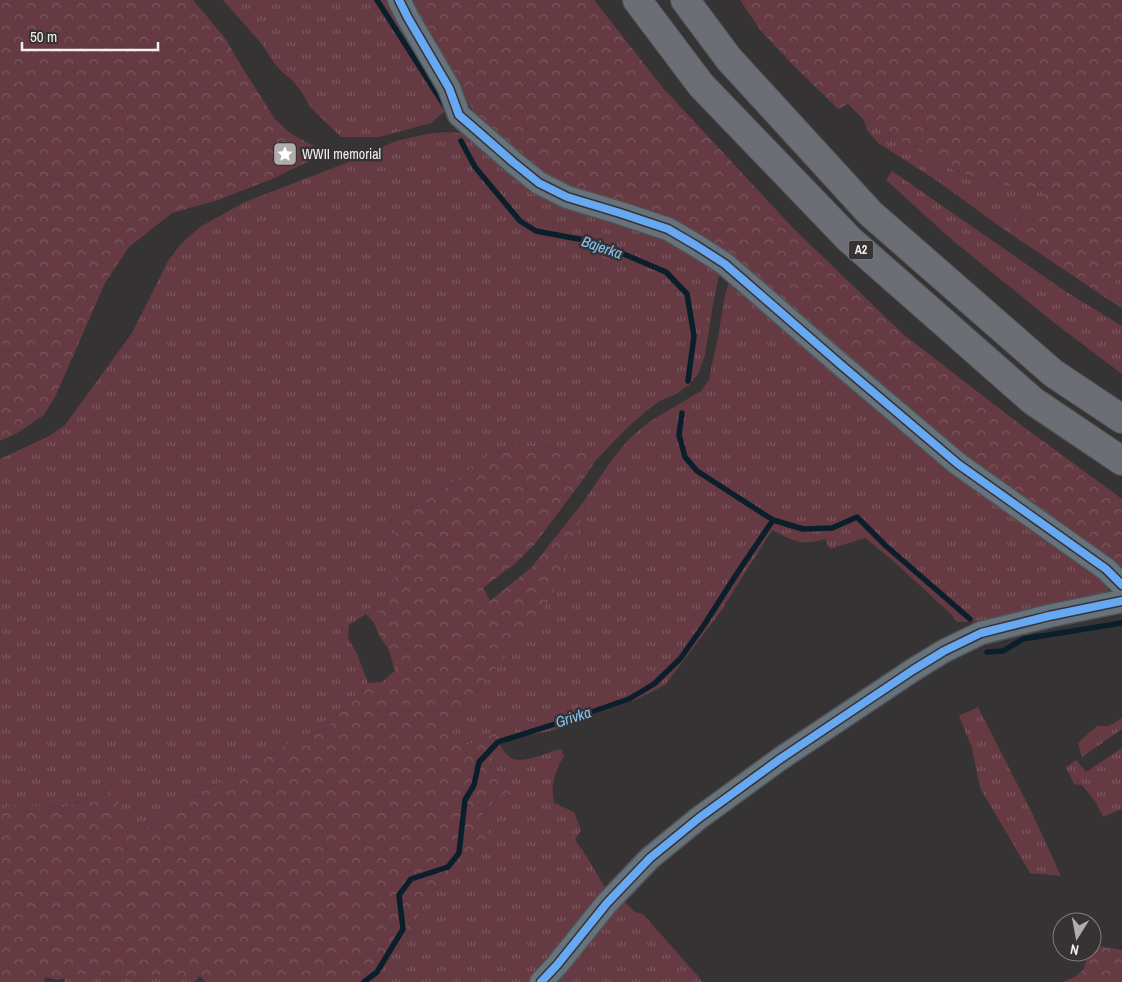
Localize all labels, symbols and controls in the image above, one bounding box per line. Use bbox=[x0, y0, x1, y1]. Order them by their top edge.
scale bar bbox=[22, 20, 159, 52]
text: 50 m bbox=[30, 26, 57, 47]
place icon: WWII memorial bbox=[272, 141, 298, 167]
place label: WWII memorial bbox=[302, 145, 381, 163]
water label: Bajerka bbox=[579, 230, 625, 264]
road number: A2 bbox=[848, 240, 874, 260]
water label: Grivka bbox=[553, 701, 594, 733]
north arrow bbox=[1052, 912, 1102, 962]
text: N bbox=[1069, 940, 1080, 959]

